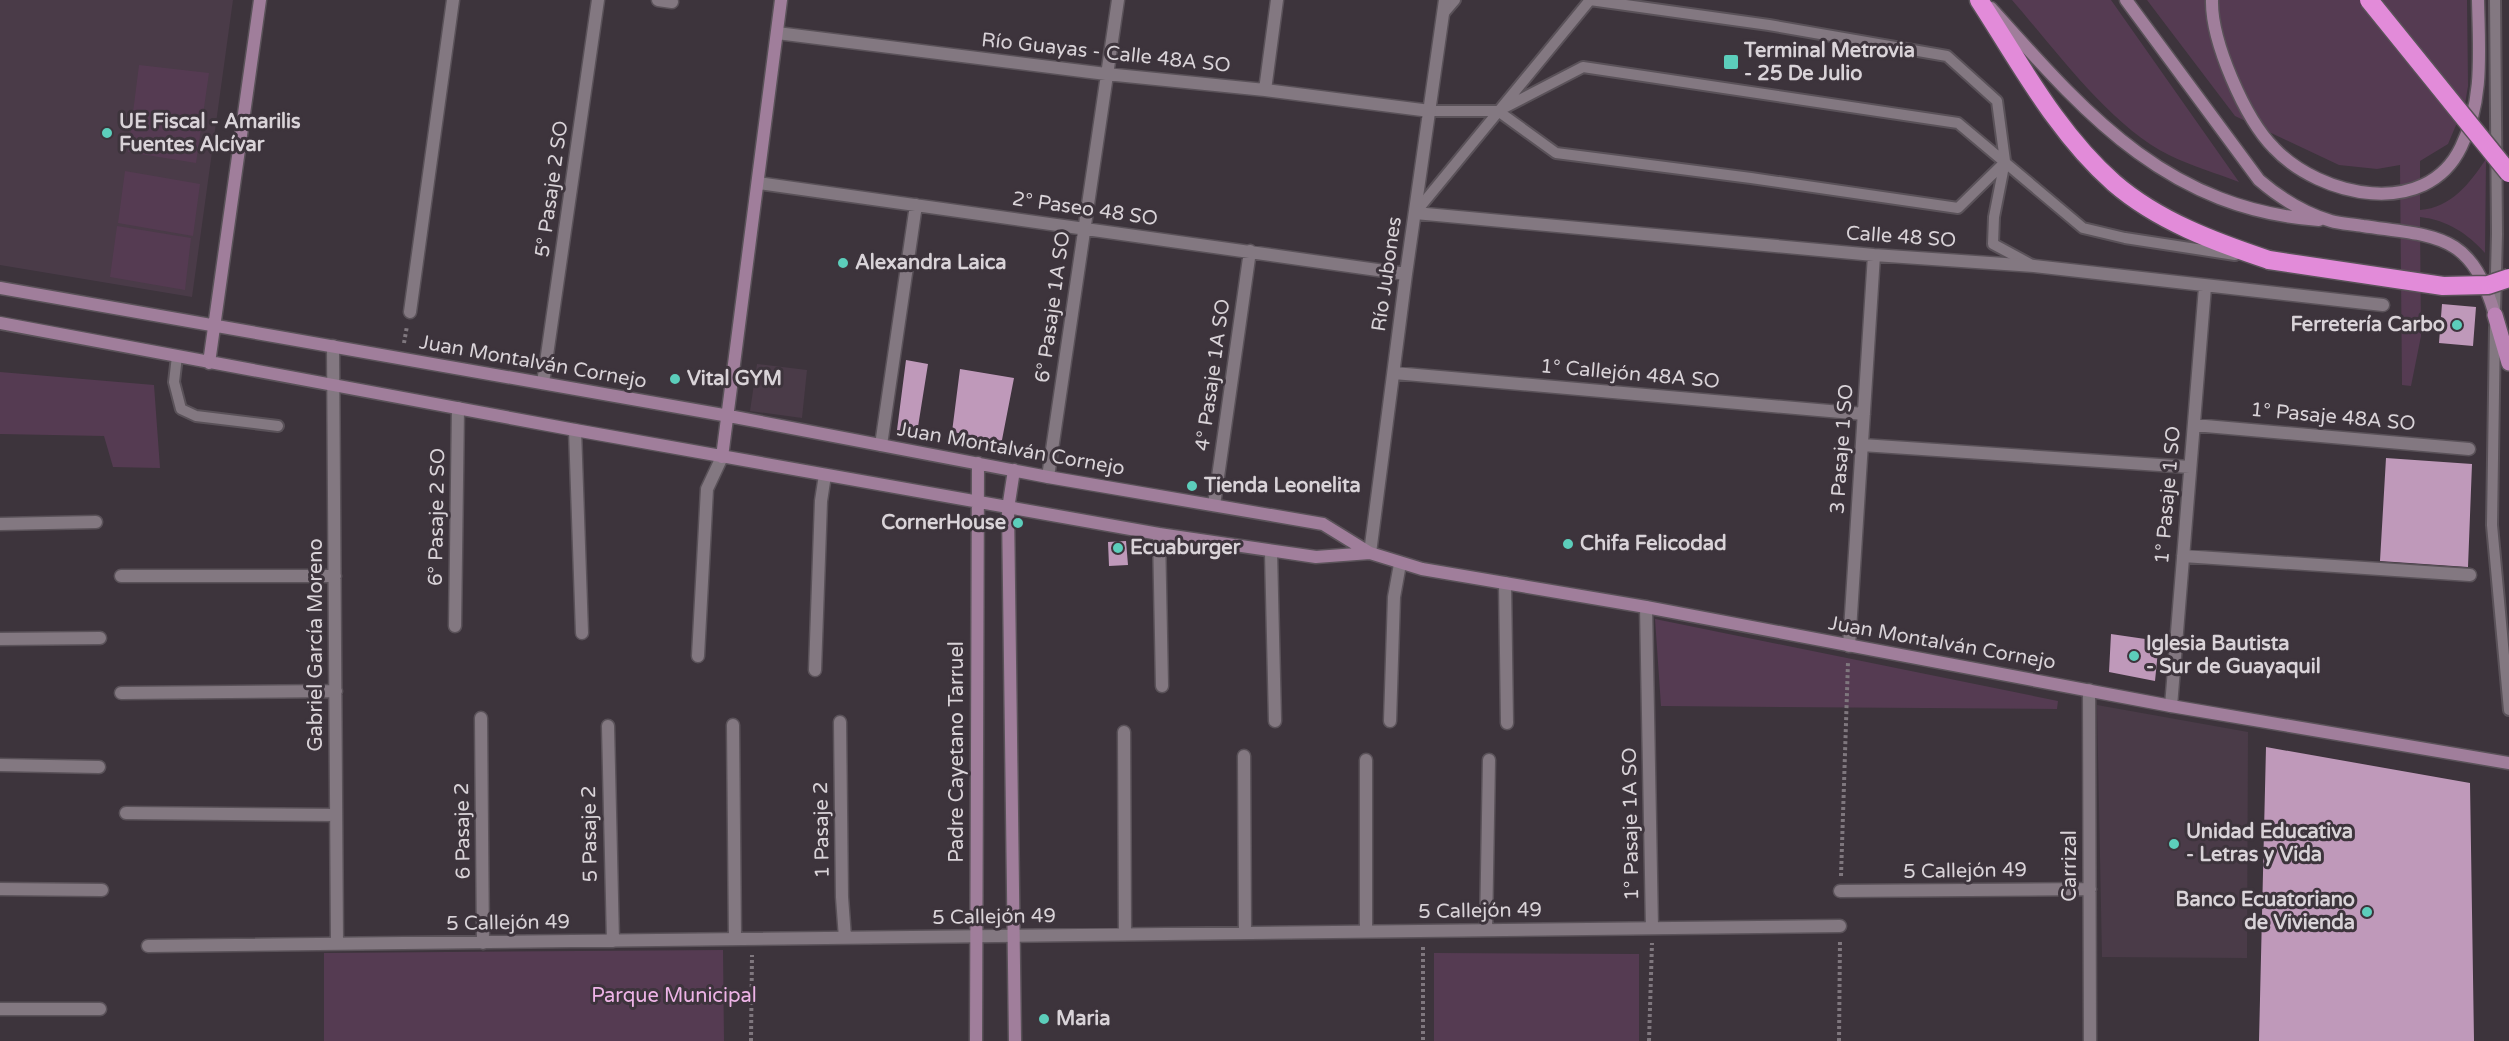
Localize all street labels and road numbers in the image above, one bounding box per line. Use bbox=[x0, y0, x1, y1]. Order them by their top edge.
street label: Río Guayas - Calle 48A SO bbox=[980, 28, 1232, 78]
street label: 5° Pasaje 2 SO bbox=[531, 119, 573, 259]
street label: 2° Paseo 48 SO bbox=[1011, 187, 1159, 231]
street label: Río Jubones bbox=[1367, 215, 1407, 333]
street label: Calle 48 SO bbox=[1845, 221, 1957, 253]
street label: 6° Pasaje 1A SO bbox=[1030, 230, 1076, 384]
street label: 4° Pasaje 1A SO bbox=[1190, 297, 1236, 453]
street label: Juan Montalván Cornejo bbox=[417, 330, 649, 394]
street label: 1° Callejón 48A SO bbox=[1539, 354, 1721, 394]
street label: 3 Pasaje 1 SO bbox=[1825, 383, 1859, 515]
street label: 1° Pasaje 48A SO bbox=[2249, 398, 2417, 436]
street label: Juan Montalván Cornejo bbox=[895, 417, 1127, 481]
street label: 1° Pasaje 1 SO bbox=[2150, 425, 2186, 565]
street label: 6° Pasaje 2 SO bbox=[424, 448, 450, 586]
street label: Gabriel García Moreno bbox=[304, 538, 328, 752]
street label: Juan Montalván Cornejo bbox=[1826, 611, 2058, 675]
street label: Padre Cayetano Tarruel bbox=[945, 641, 969, 863]
street label: 1° Pasaje 1A SO bbox=[1618, 747, 1644, 901]
street label: 1 Pasaje 2 bbox=[809, 781, 835, 879]
street label: 6 Pasaje 2 bbox=[450, 782, 476, 880]
street label: 5 Pasaje 2 bbox=[577, 785, 603, 883]
street label: Carrizal bbox=[2058, 830, 2082, 902]
street label: 5 Callejón 49 bbox=[1903, 858, 2027, 884]
street label: 5 Callejón 49 bbox=[1418, 898, 1542, 924]
street label: 5 Callejón 49 bbox=[932, 904, 1056, 930]
street label: 5 Callejón 49 bbox=[446, 910, 570, 936]

